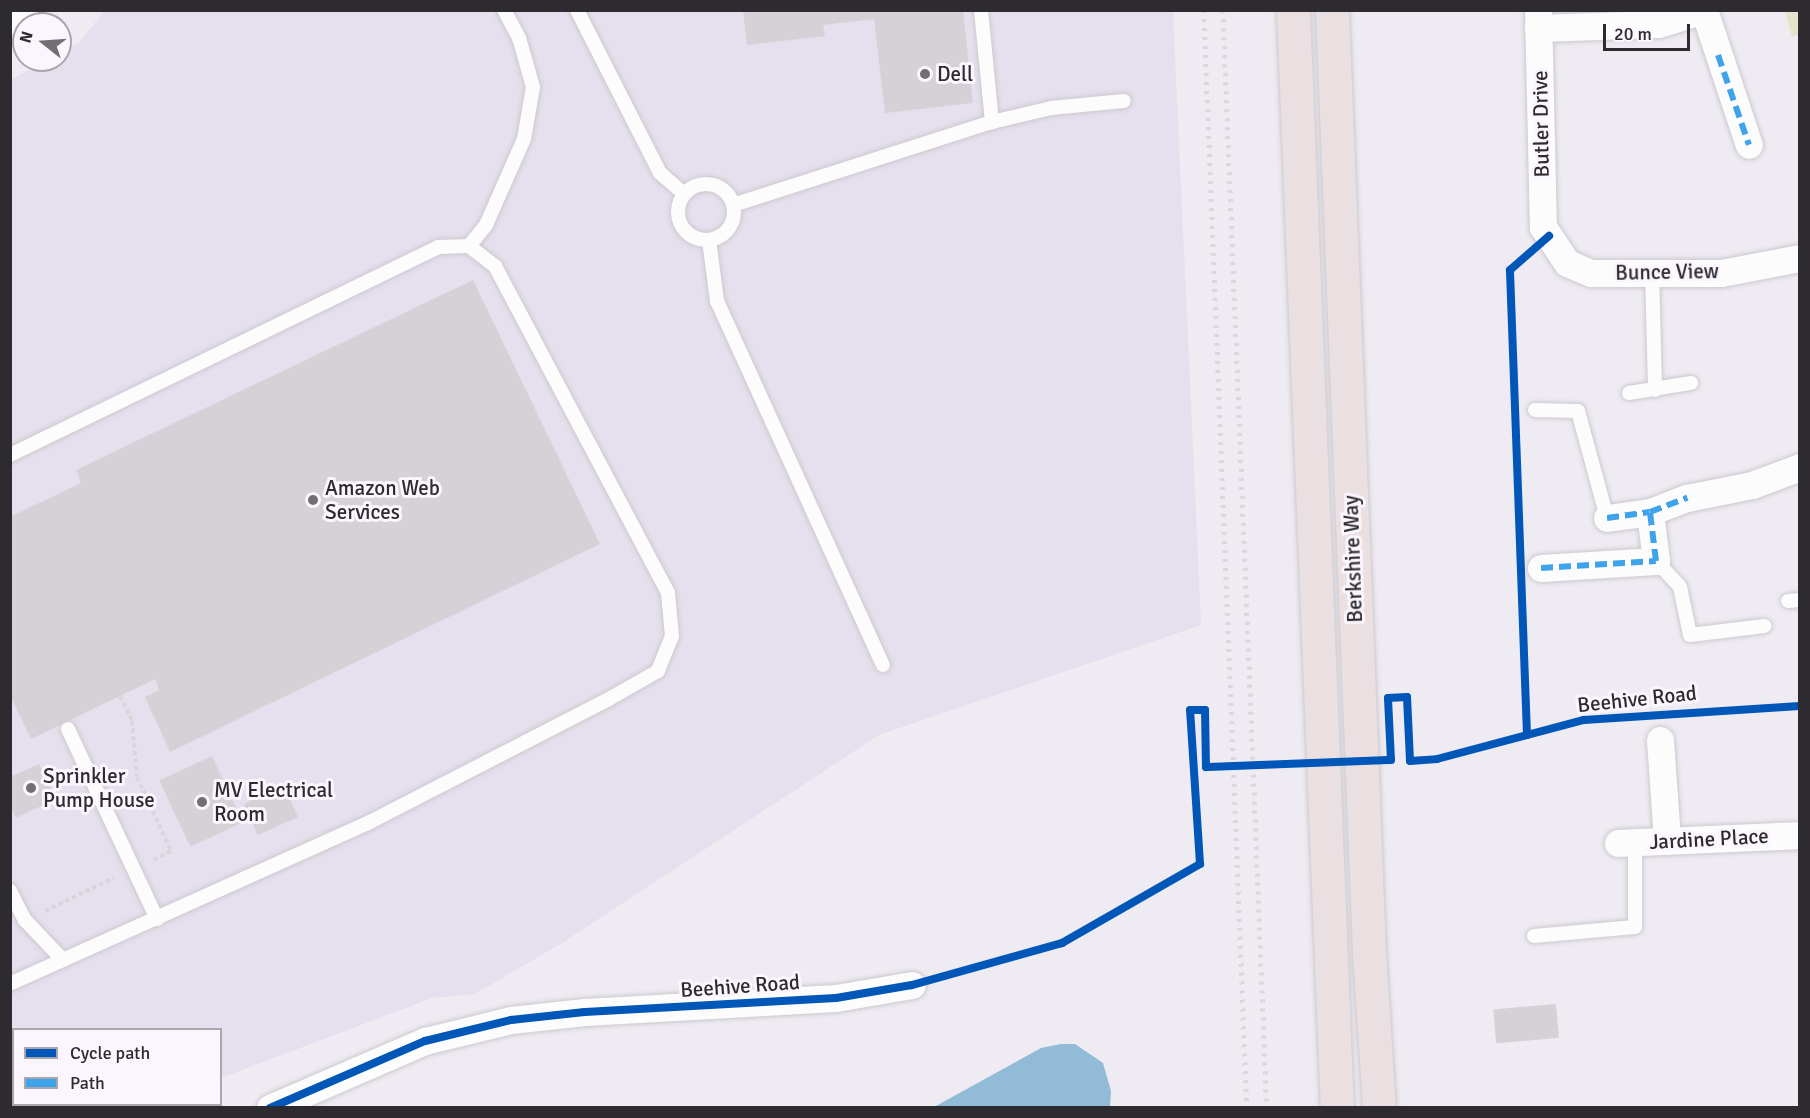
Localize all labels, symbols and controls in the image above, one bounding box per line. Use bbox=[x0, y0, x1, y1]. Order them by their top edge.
north arrow bbox=[12, 12, 72, 72]
scale bar bbox=[1606, 12, 1693, 50]
text: 20 m bbox=[1614, 23, 1652, 45]
text: N bbox=[16, 29, 38, 46]
place label: Dell bbox=[937, 61, 973, 87]
marker: Dell bbox=[918, 67, 932, 81]
street label: Butler Drive bbox=[1527, 70, 1555, 178]
street label: Bunce View bbox=[1615, 258, 1719, 286]
place label: Amazon Web Services bbox=[325, 475, 440, 525]
marker: Amazon Web Services bbox=[306, 493, 320, 507]
street label: Berkshire Way bbox=[1338, 495, 1368, 623]
street label: Beehive Road bbox=[1576, 680, 1698, 718]
place label: Sprinkler Pump House bbox=[43, 763, 155, 813]
place label: MV Electrical Room bbox=[214, 777, 333, 827]
marker: Sprinkler Pump House bbox=[24, 781, 38, 795]
marker: MV Electrical Room bbox=[195, 795, 209, 809]
street label: Jardine Place bbox=[1649, 823, 1769, 855]
street label: Beehive Road bbox=[679, 969, 801, 1003]
legend bbox=[12, 1028, 222, 1106]
text: Cycle path bbox=[70, 1042, 150, 1064]
text: Path bbox=[70, 1072, 105, 1094]

